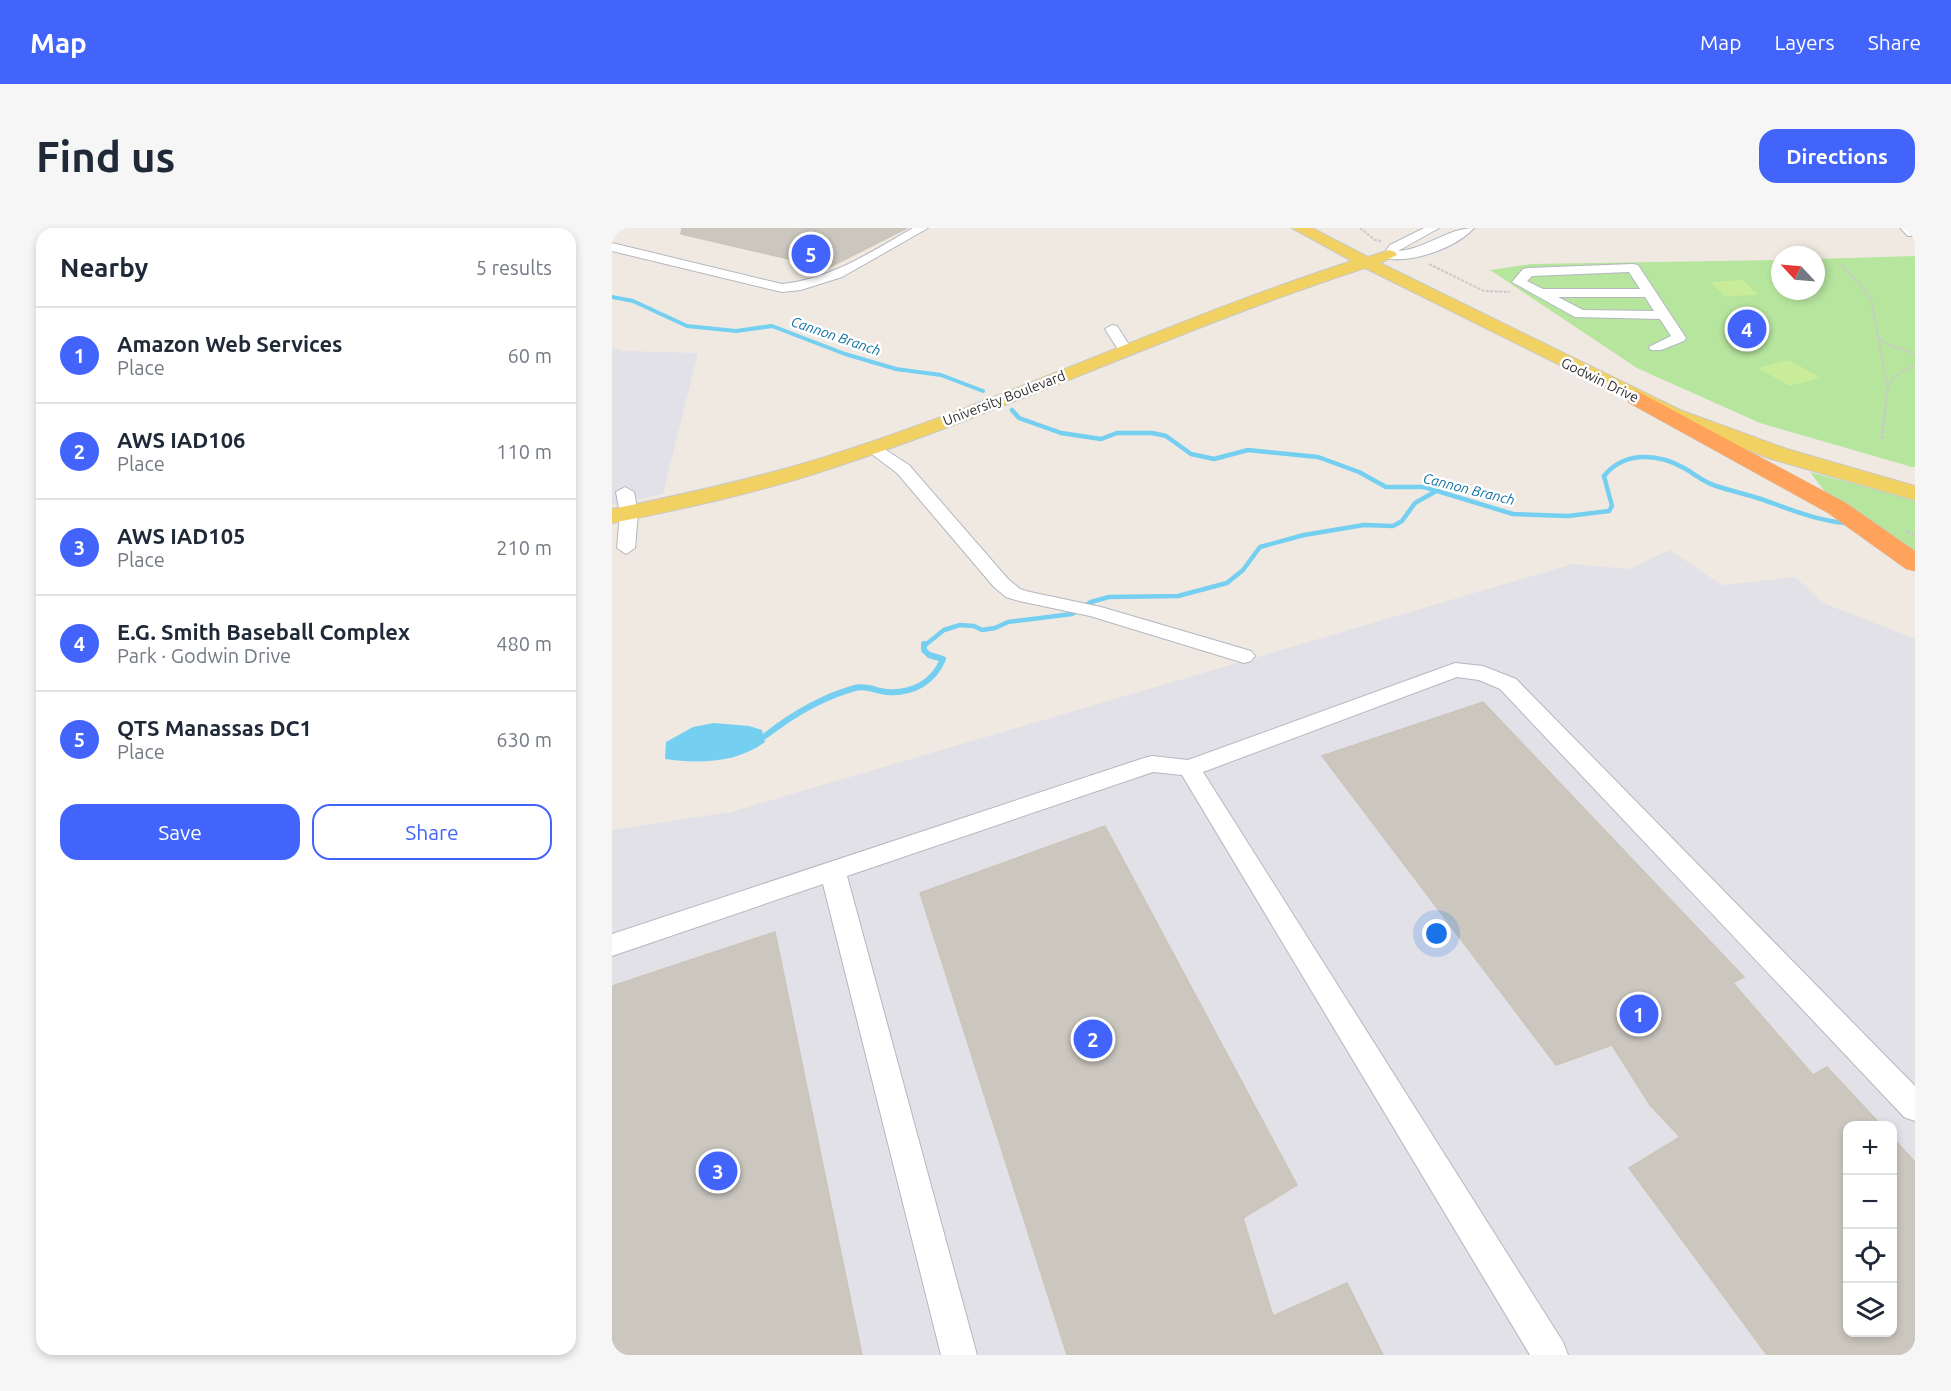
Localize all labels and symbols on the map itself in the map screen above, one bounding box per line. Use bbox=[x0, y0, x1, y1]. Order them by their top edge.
pin: 5 bbox=[792, 231, 830, 276]
north arrow bbox=[1771, 246, 1825, 300]
pin: 4 bbox=[1728, 306, 1766, 352]
water label: Cannon Branch bbox=[789, 313, 883, 359]
street label: Godwin Drive bbox=[1559, 354, 1641, 406]
street label: University Boulevard bbox=[941, 367, 1067, 429]
water label: Cannon Branch bbox=[1422, 470, 1516, 508]
your location bbox=[1422, 919, 1451, 948]
pin: 1 bbox=[1620, 992, 1658, 1036]
pin: 2 bbox=[1074, 1016, 1112, 1062]
pin: 3 bbox=[698, 1148, 738, 1194]

